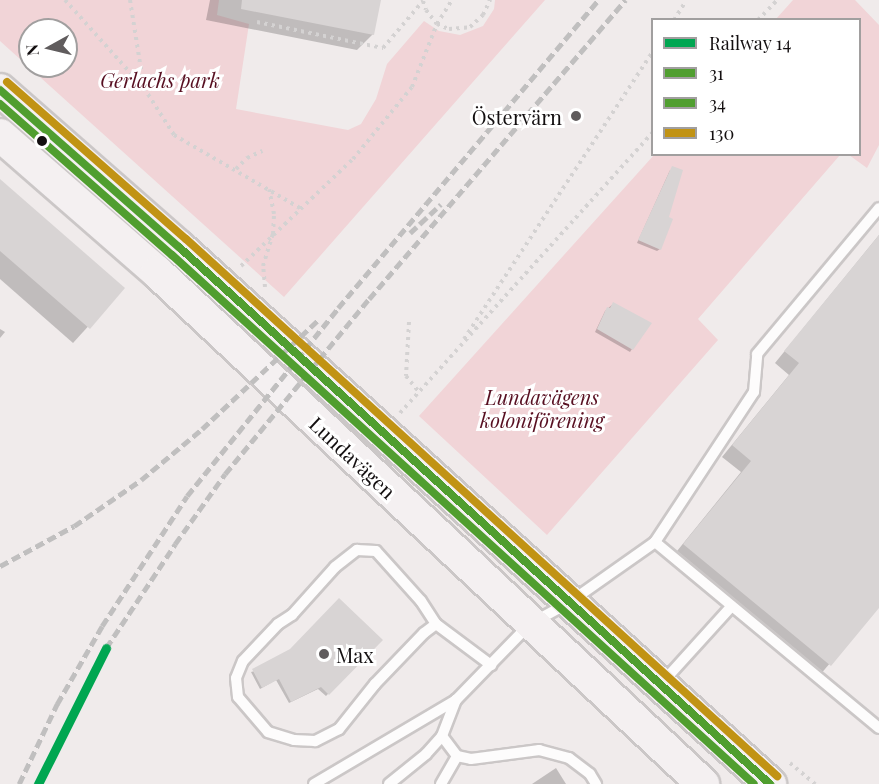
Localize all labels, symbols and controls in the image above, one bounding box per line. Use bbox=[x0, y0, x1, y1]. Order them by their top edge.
north arrow bbox=[18, 18, 78, 78]
legend bbox=[651, 18, 861, 156]
text: Railway 14 bbox=[709, 31, 791, 55]
text: N bbox=[20, 43, 43, 57]
text: 31 bbox=[709, 61, 724, 85]
park label: Gerlachs park bbox=[100, 67, 220, 91]
text: 34 bbox=[709, 91, 726, 115]
place label: Östervärn bbox=[472, 104, 562, 128]
marker: Östervärn bbox=[567, 107, 585, 125]
text: 130 bbox=[709, 121, 734, 145]
unlabelled marker bbox=[36, 135, 48, 147]
park label: Lundavägens koloniförening bbox=[480, 385, 604, 432]
street label: Lundavägen bbox=[305, 411, 401, 503]
place label: Max bbox=[336, 642, 374, 666]
marker: Max bbox=[317, 647, 331, 661]

